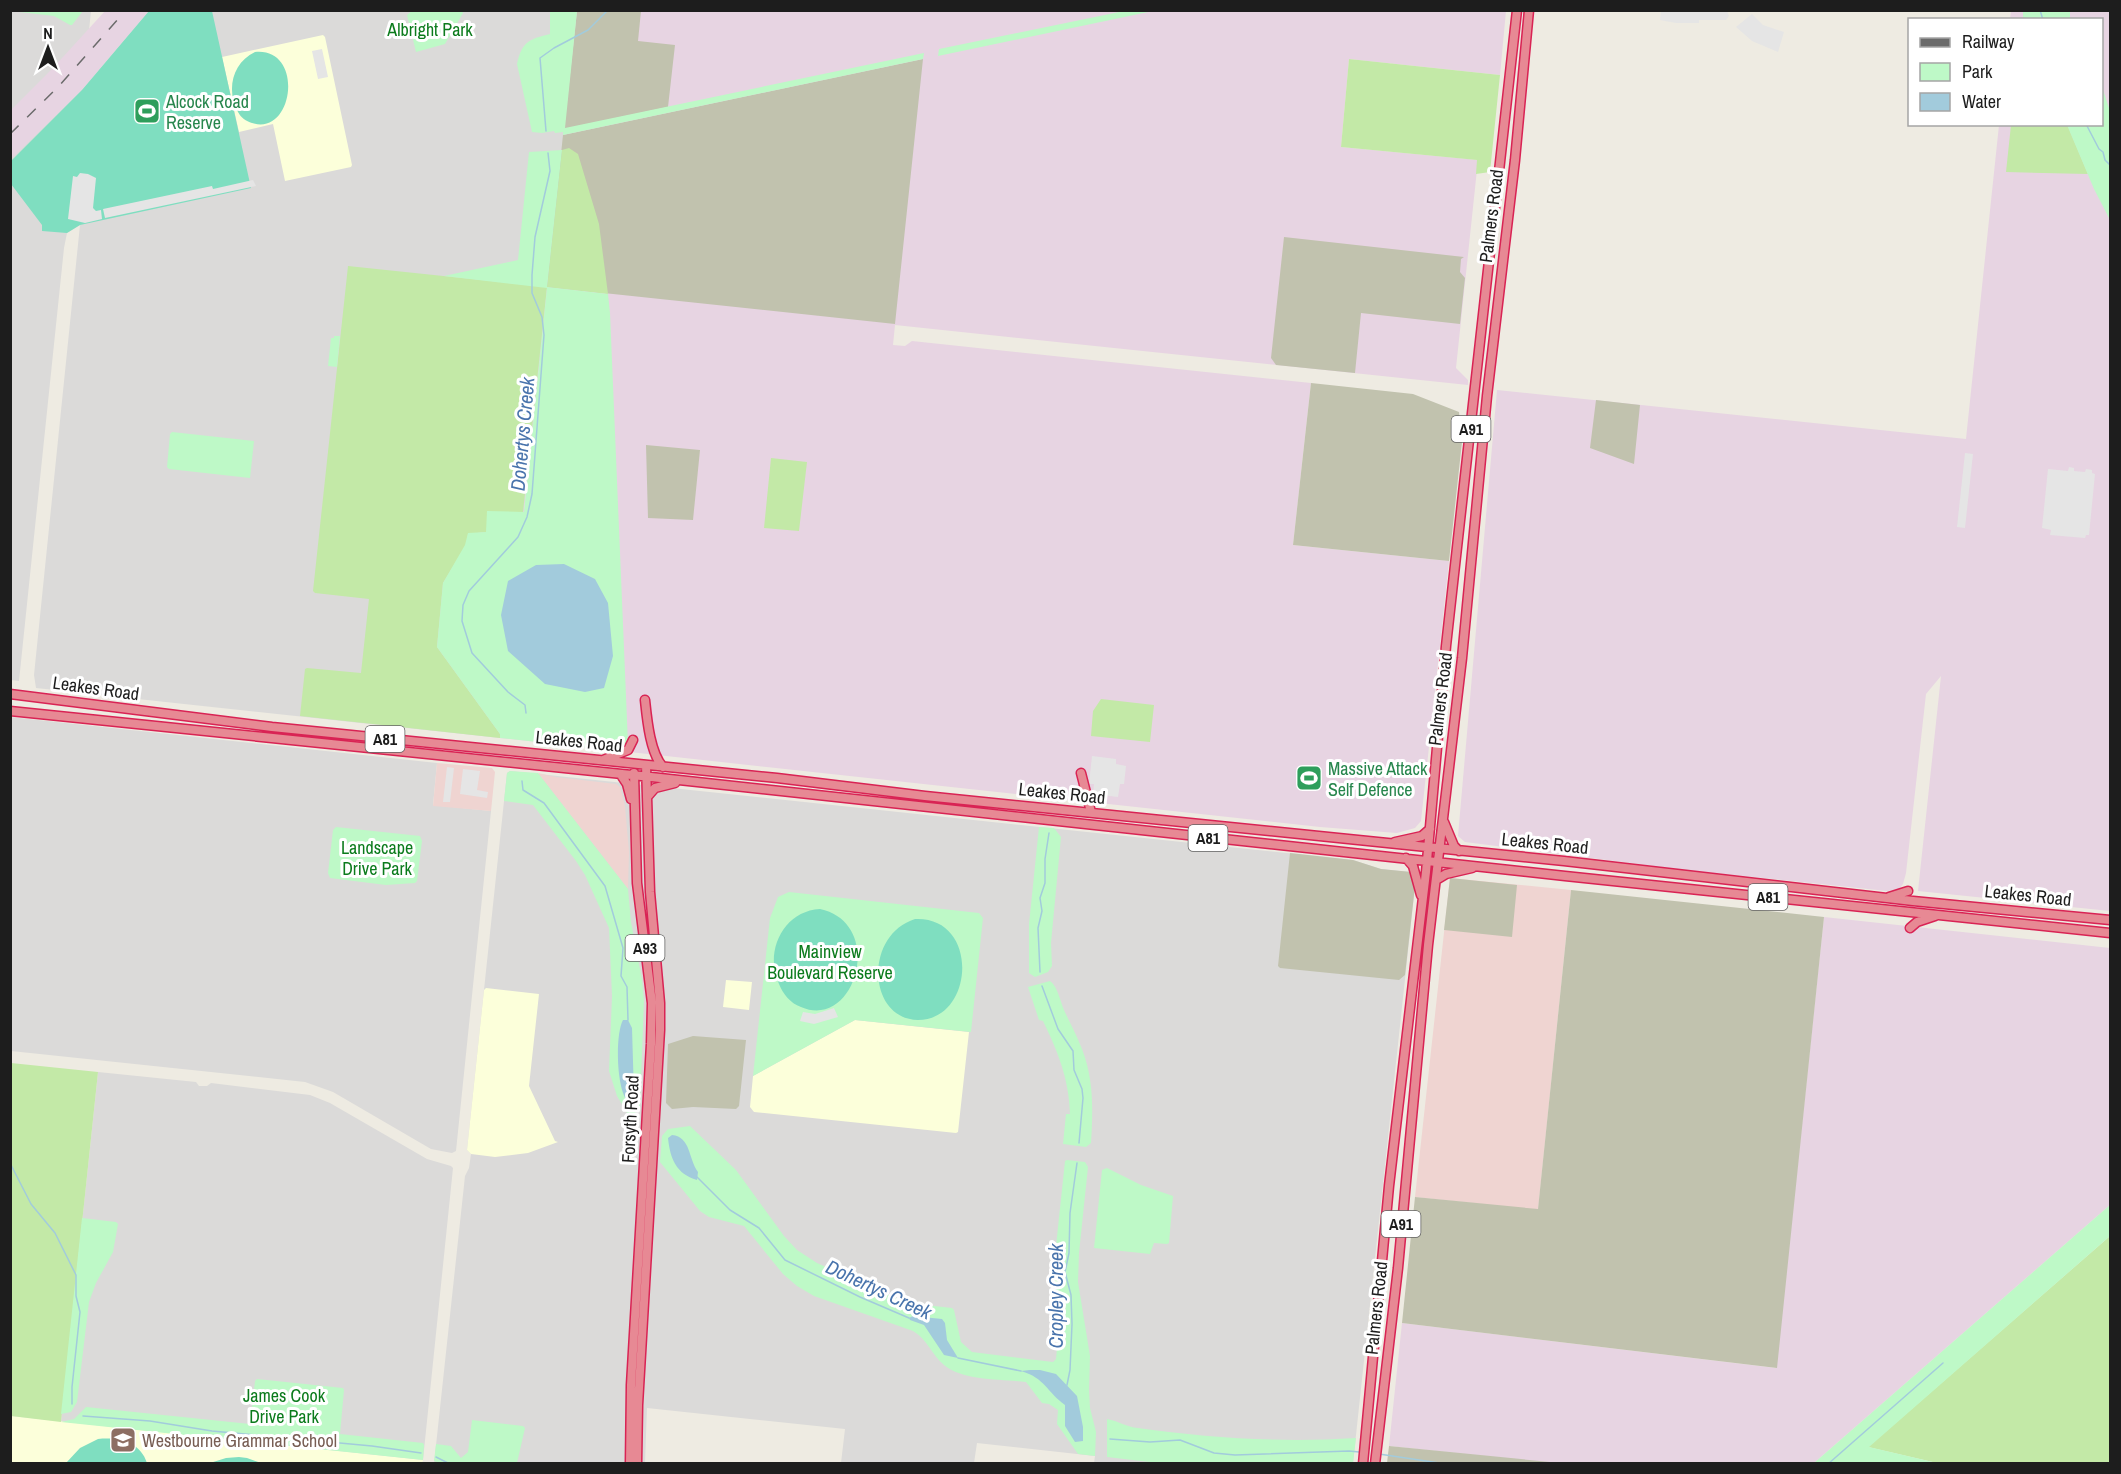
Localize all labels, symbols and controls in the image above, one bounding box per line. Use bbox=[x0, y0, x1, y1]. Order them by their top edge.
park label: Albright Park bbox=[386, 17, 473, 42]
north arrow bbox=[18, 18, 78, 78]
legend bbox=[1908, 18, 2103, 126]
text: N bbox=[43, 22, 53, 44]
text: Railway bbox=[1962, 29, 2015, 54]
text: Park bbox=[1962, 59, 1993, 84]
place label: Alcock Road Reserve bbox=[165, 89, 249, 135]
text: Water bbox=[1962, 89, 2001, 114]
sports icon: Alcock Road Reserve bbox=[132, 96, 162, 126]
street label: Palmers Road bbox=[1473, 168, 1509, 264]
water label: Dohertys Creek bbox=[504, 375, 540, 492]
road number: A91 bbox=[1452, 416, 1490, 442]
street label: Palmers Road bbox=[1422, 651, 1458, 747]
street label: Leakes Road bbox=[51, 670, 141, 706]
street label: Leakes Road bbox=[534, 724, 624, 758]
road number: A81 bbox=[366, 726, 404, 752]
place label: Massive Attack Self Defence bbox=[1328, 756, 1428, 802]
sports icon: Massive Attack Self Defence bbox=[1294, 763, 1324, 793]
street label: Leakes Road bbox=[1017, 776, 1107, 810]
road number: A81 bbox=[1188, 825, 1228, 851]
street label: Leakes Road bbox=[1500, 826, 1590, 860]
park label: Landscape Drive Park bbox=[341, 835, 413, 881]
street label: Leakes Road bbox=[1983, 878, 2073, 912]
road number: A81 bbox=[1748, 884, 1788, 910]
road number: A93 bbox=[626, 935, 664, 961]
park label: Mainview Boulevard Reserve bbox=[767, 939, 893, 985]
street label: Forsyth Road bbox=[615, 1074, 645, 1164]
road number: A91 bbox=[1382, 1211, 1420, 1237]
water label: Cropley Creek bbox=[1042, 1243, 1069, 1348]
water label: Dohertys Creek bbox=[822, 1253, 937, 1326]
street label: Palmers Road bbox=[1359, 1260, 1393, 1356]
park label: James Cook Drive Park bbox=[243, 1383, 326, 1429]
school or university icon: Westbourne Grammar School bbox=[108, 1425, 138, 1455]
place label: Westbourne Grammar School bbox=[142, 1428, 337, 1453]

